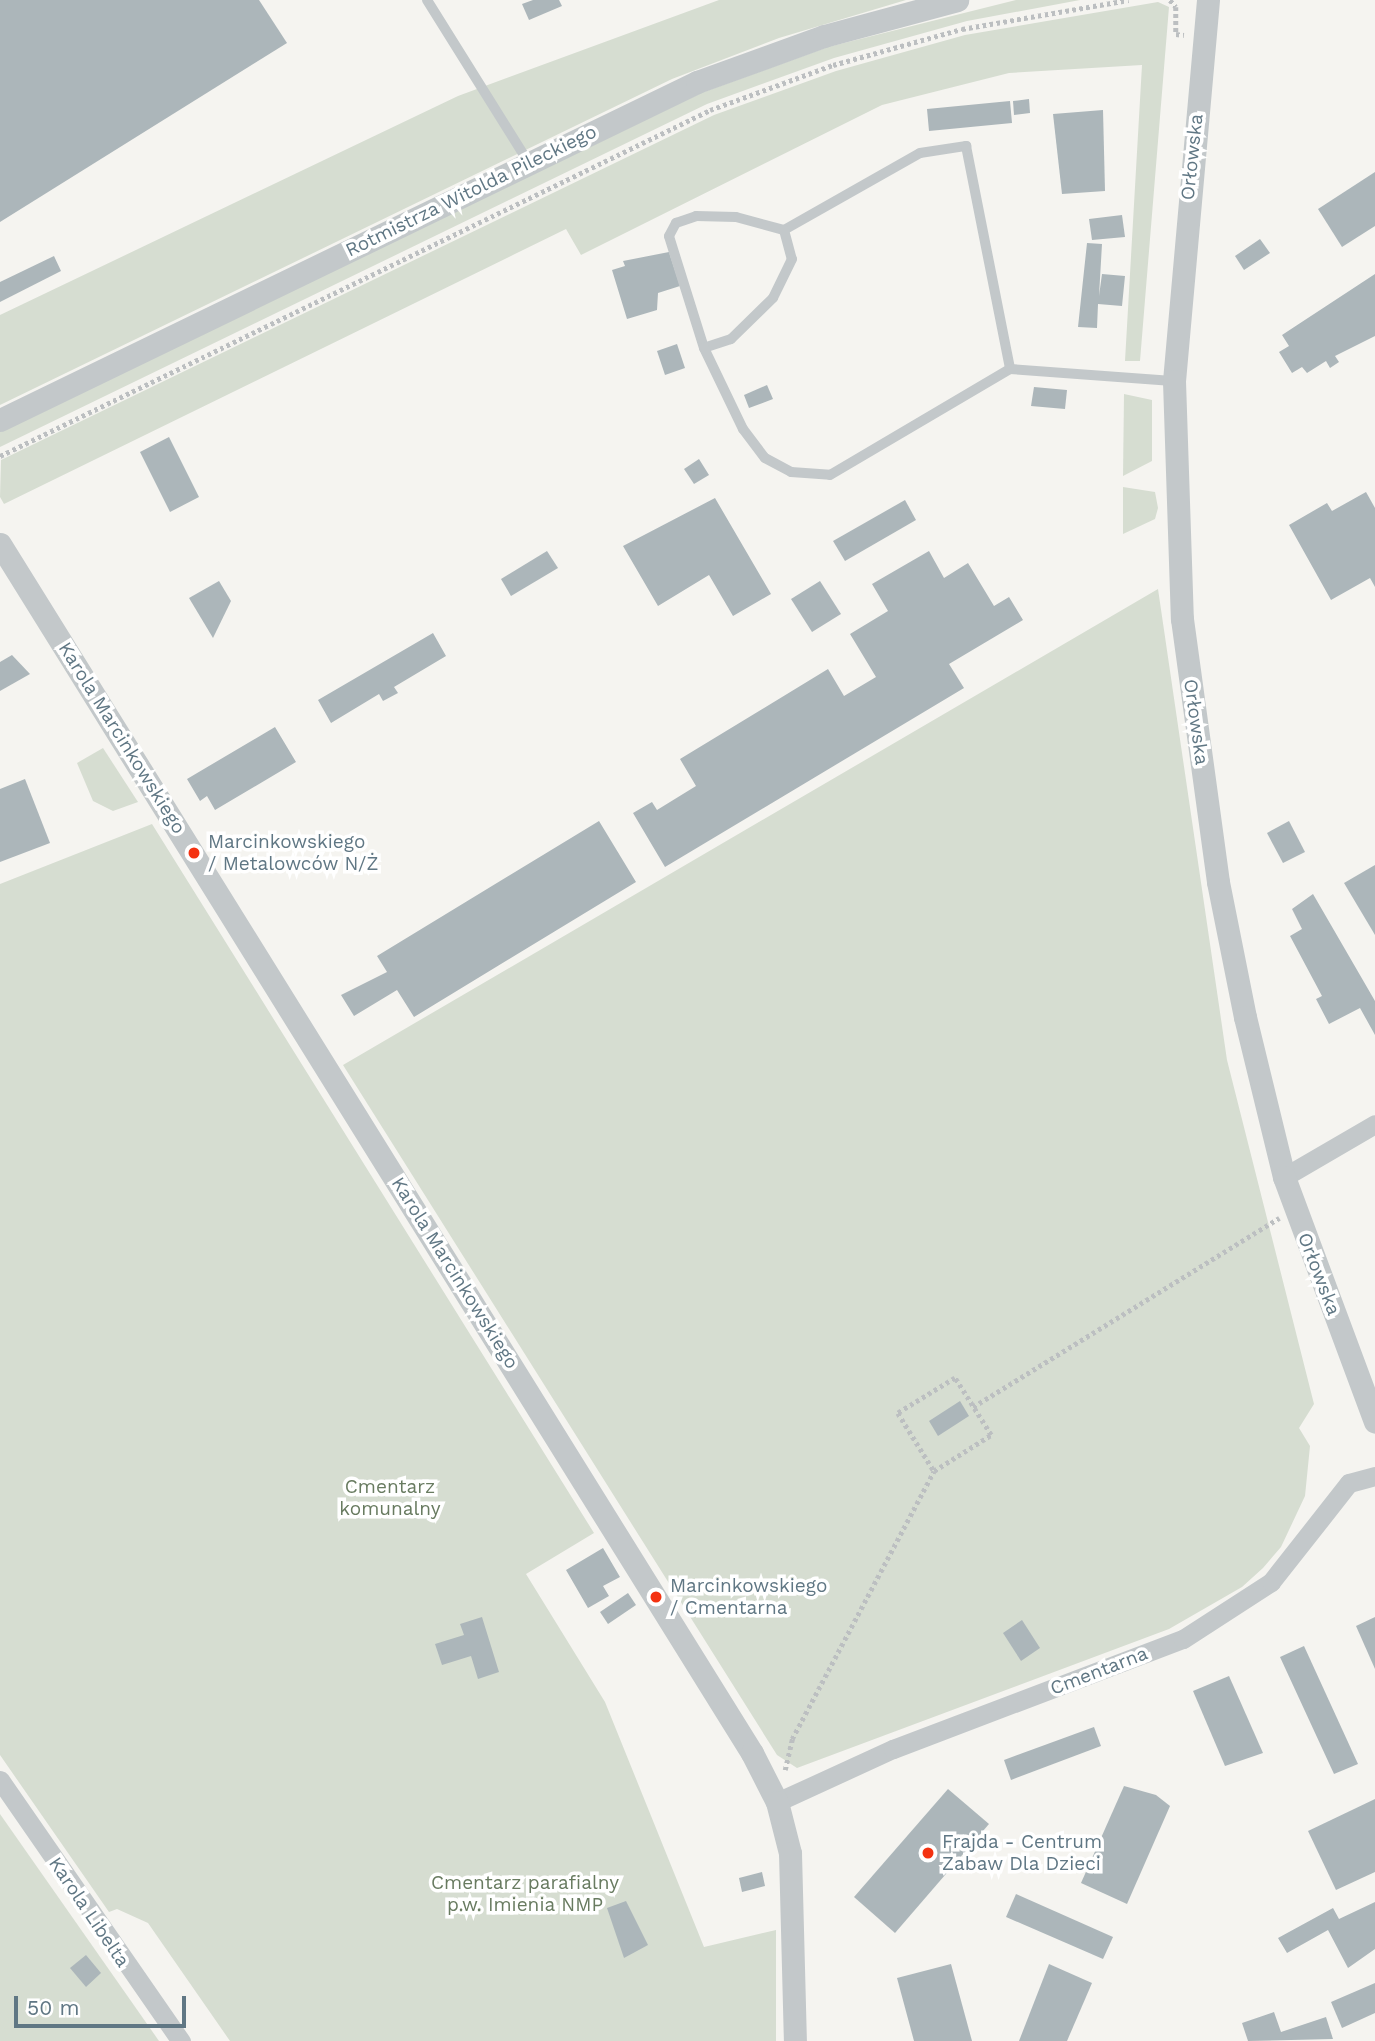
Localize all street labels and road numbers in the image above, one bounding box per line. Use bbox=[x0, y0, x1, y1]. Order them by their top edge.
street label: Orłowska bbox=[1176, 113, 1208, 201]
street label: Rotmistrza Witolda Pileckiego bbox=[341, 120, 601, 262]
street label: Karola Marcinkowskiego bbox=[53, 638, 191, 838]
street label: Orłowska bbox=[1179, 678, 1213, 766]
street label: Karola Marcinkowskiego bbox=[386, 1173, 524, 1373]
street label: Orłowska bbox=[1293, 1229, 1345, 1319]
street label: Cmentarna bbox=[1047, 1642, 1151, 1700]
street label: Karola Libelta bbox=[44, 1852, 134, 1972]

